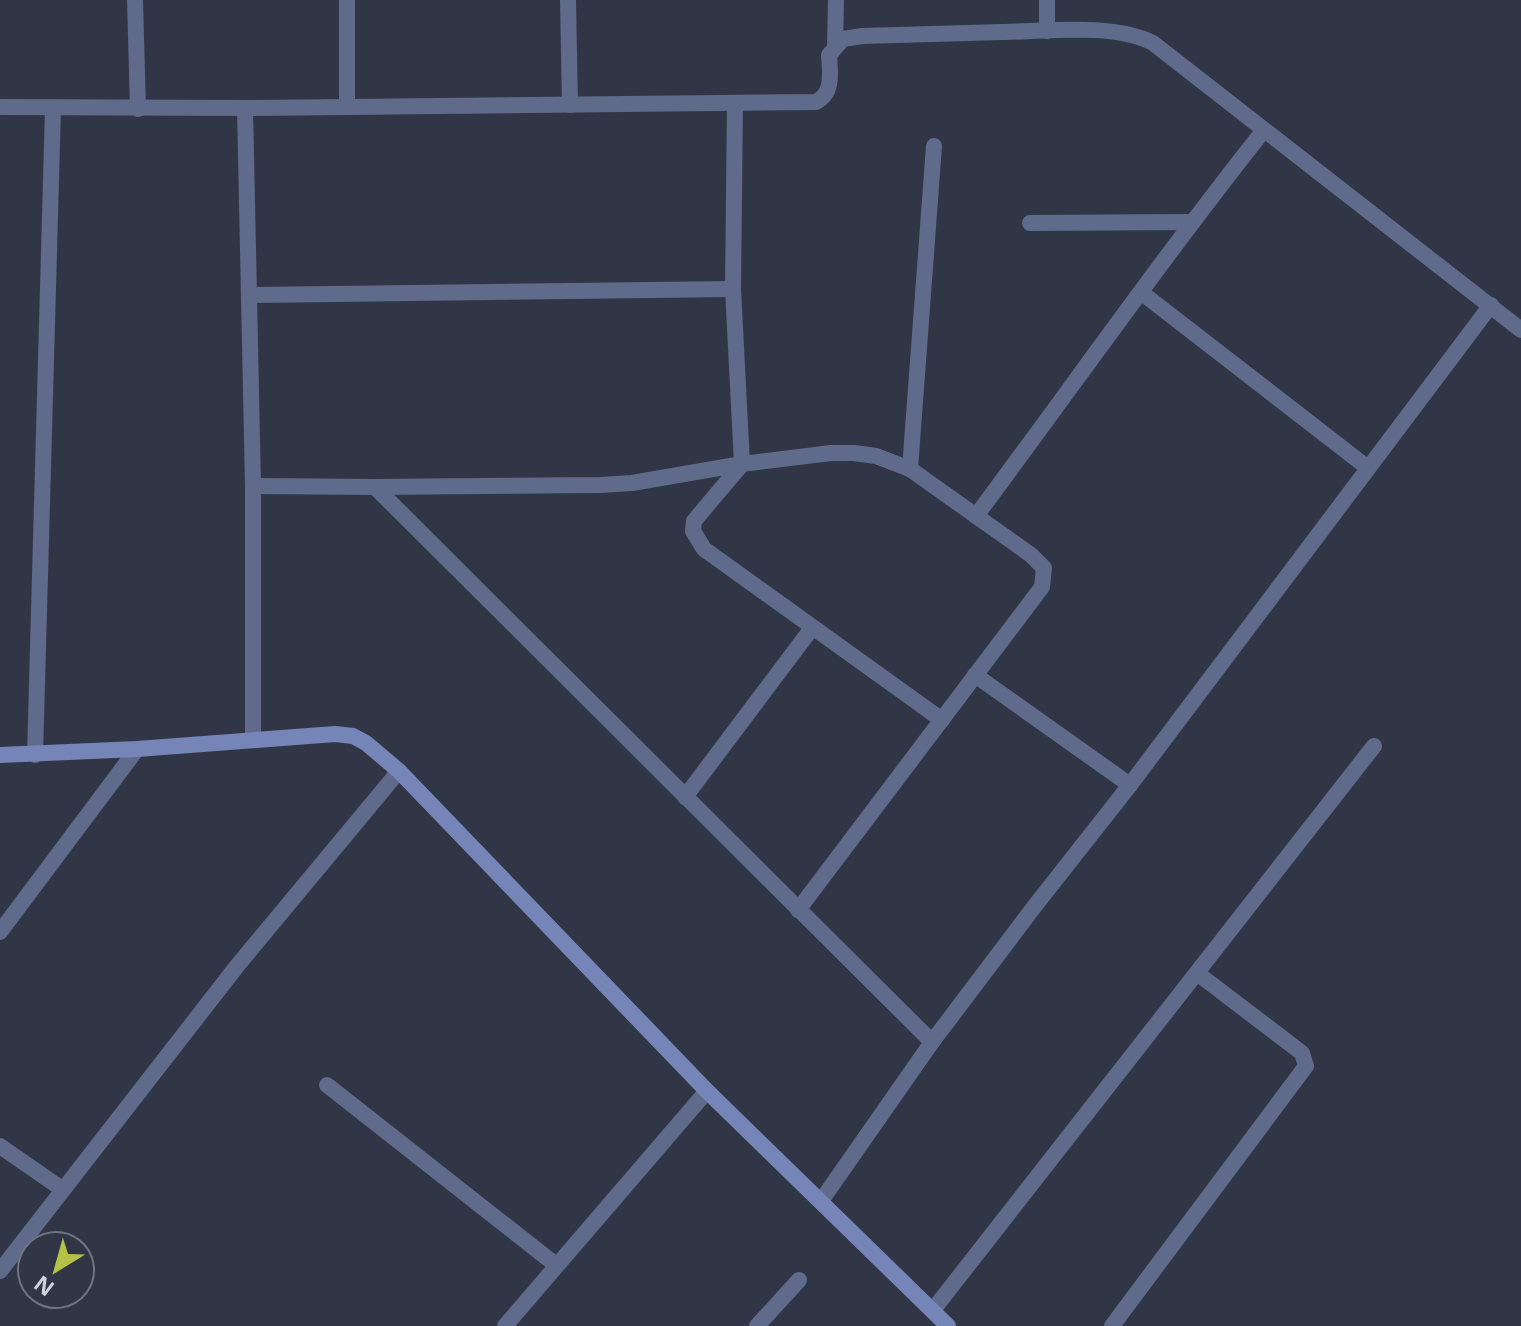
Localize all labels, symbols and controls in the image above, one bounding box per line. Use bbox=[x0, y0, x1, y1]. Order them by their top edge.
north arrow bbox=[16, 1230, 96, 1310]
text: N bbox=[27, 1269, 60, 1304]

